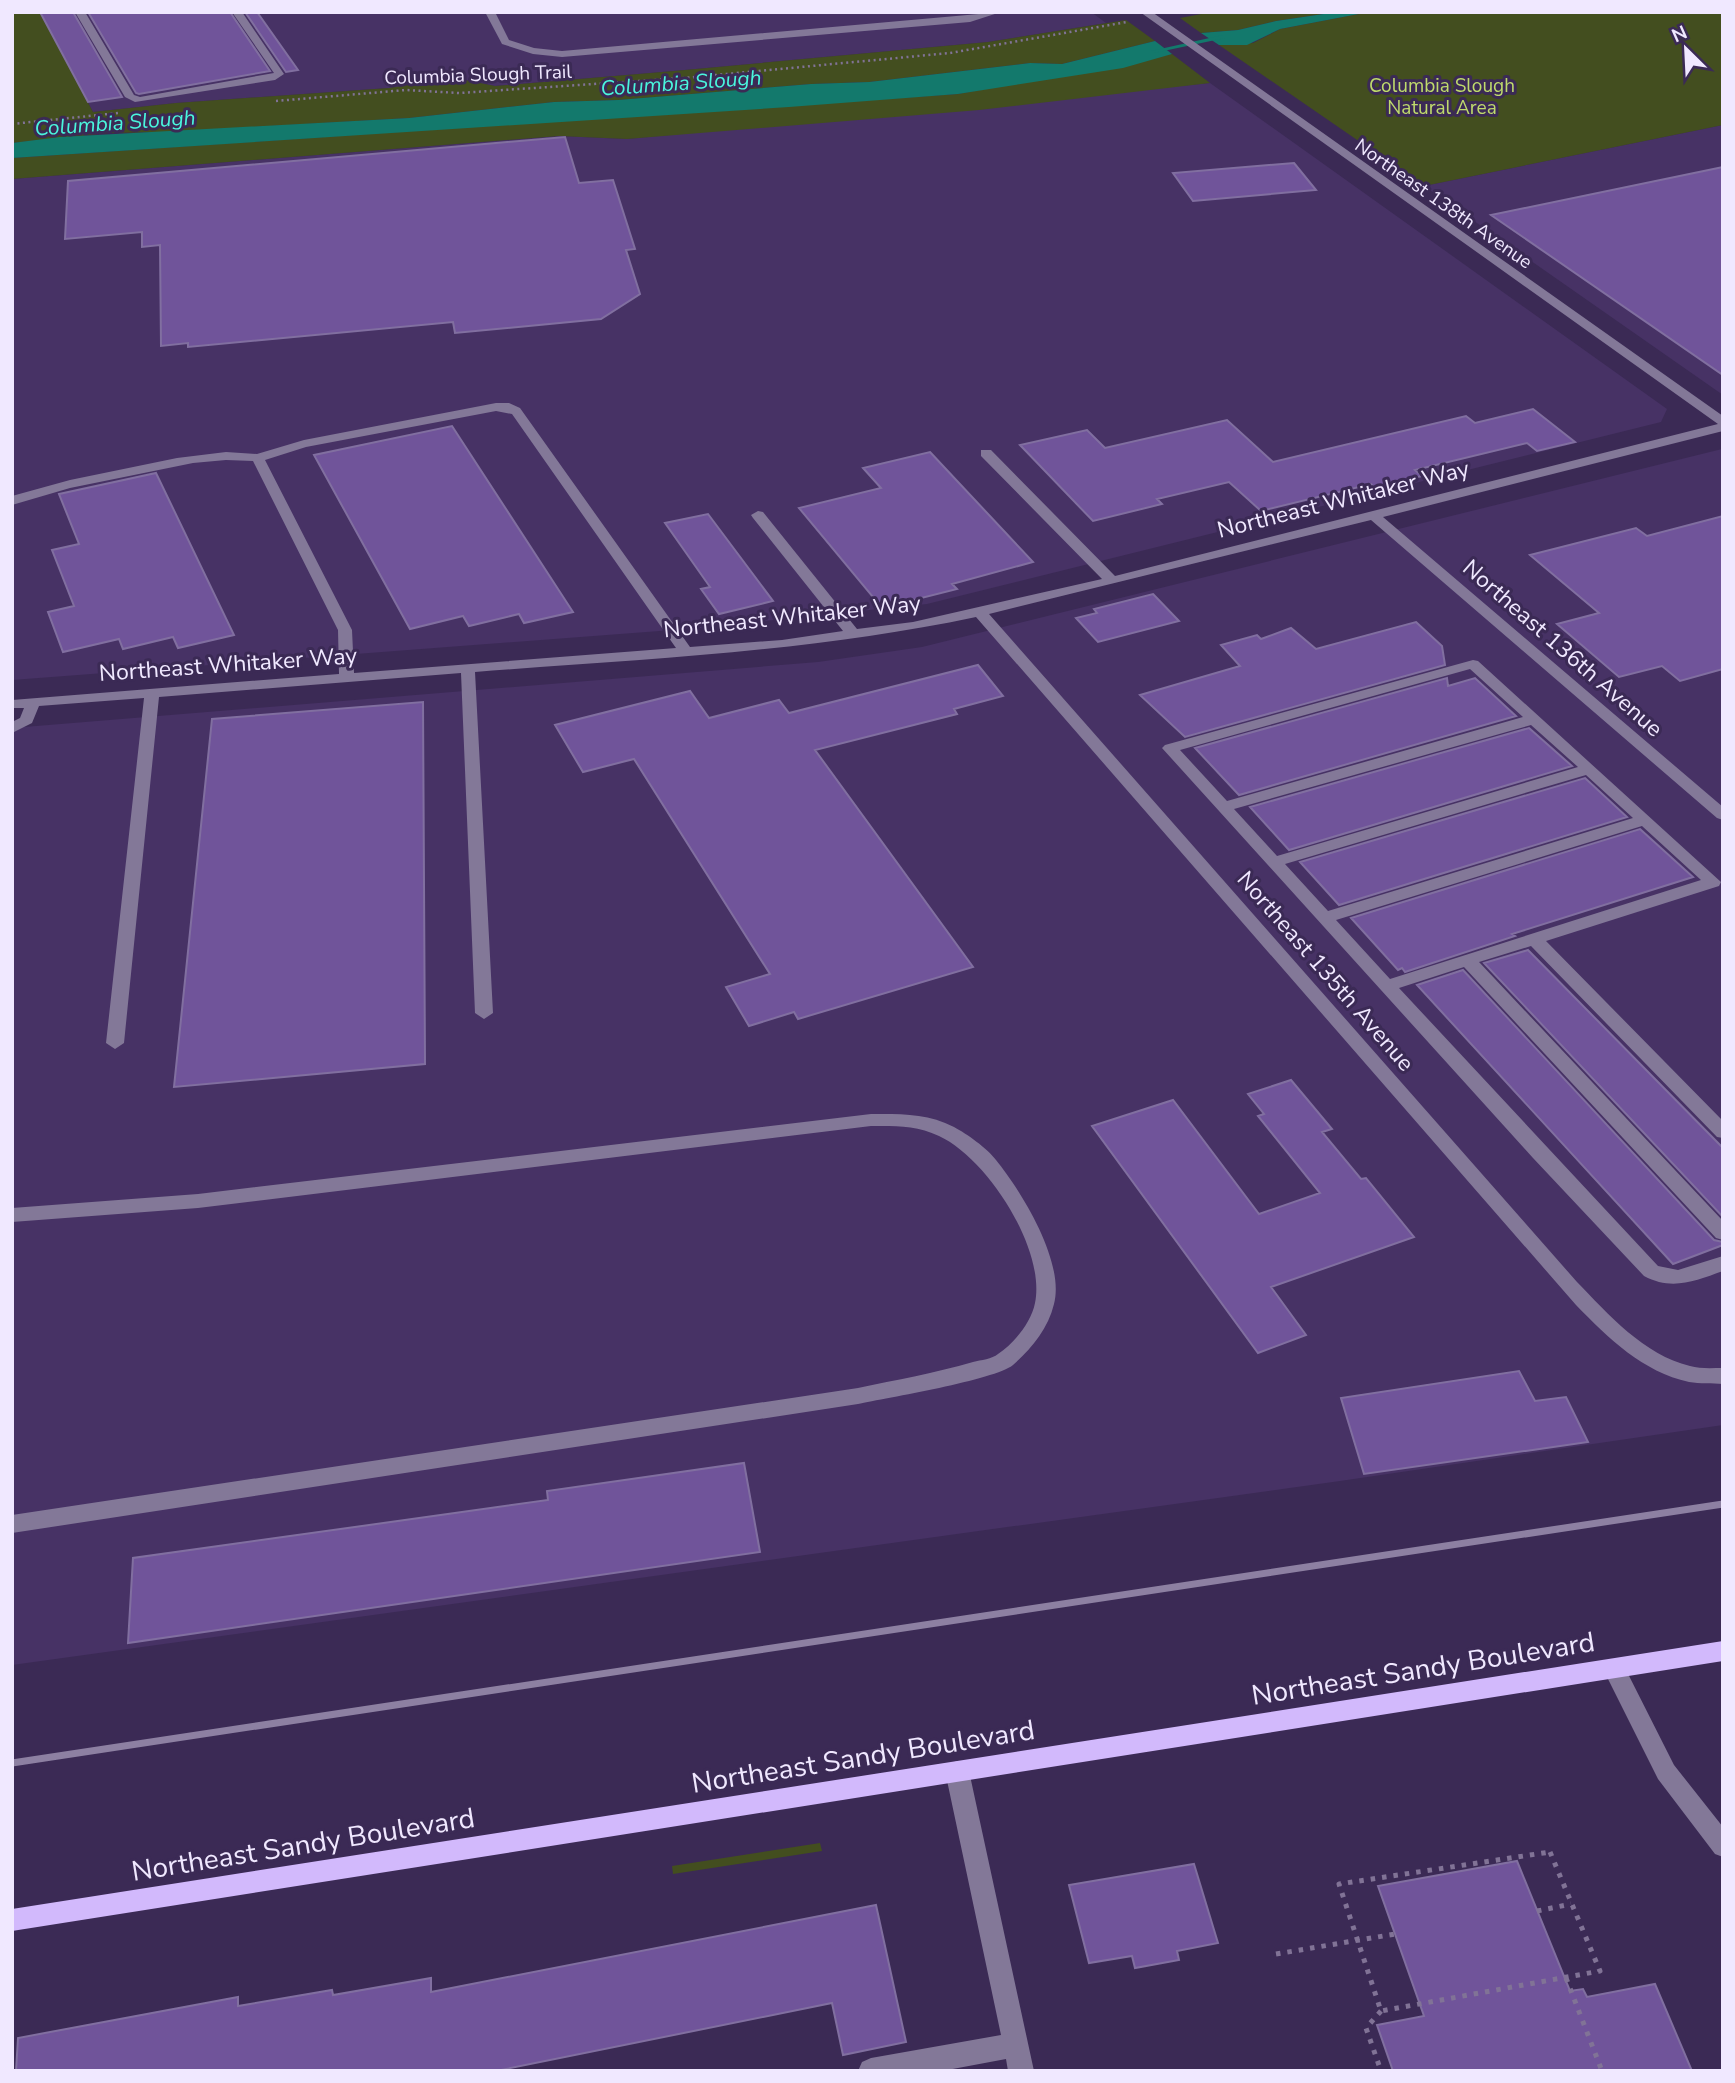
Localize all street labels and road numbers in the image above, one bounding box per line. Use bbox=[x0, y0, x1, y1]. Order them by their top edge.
street label: Columbia Slough Trail bbox=[384, 59, 573, 91]
street label: Northeast 138th Avenue bbox=[1349, 133, 1537, 275]
street label: Northeast Whitaker Way bbox=[1214, 453, 1472, 546]
street label: Northeast 136th Avenue bbox=[1456, 553, 1669, 744]
street label: Northeast Whitaker Way bbox=[662, 588, 922, 645]
street label: Northeast Whitaker Way bbox=[98, 640, 358, 689]
street label: Northeast 135th Avenue bbox=[1230, 865, 1421, 1078]
street label: Northeast Sandy Boulevard bbox=[1249, 1623, 1597, 1715]
street label: Northeast Sandy Boulevard bbox=[689, 1711, 1037, 1803]
street label: Northeast Sandy Boulevard bbox=[129, 1799, 477, 1891]

